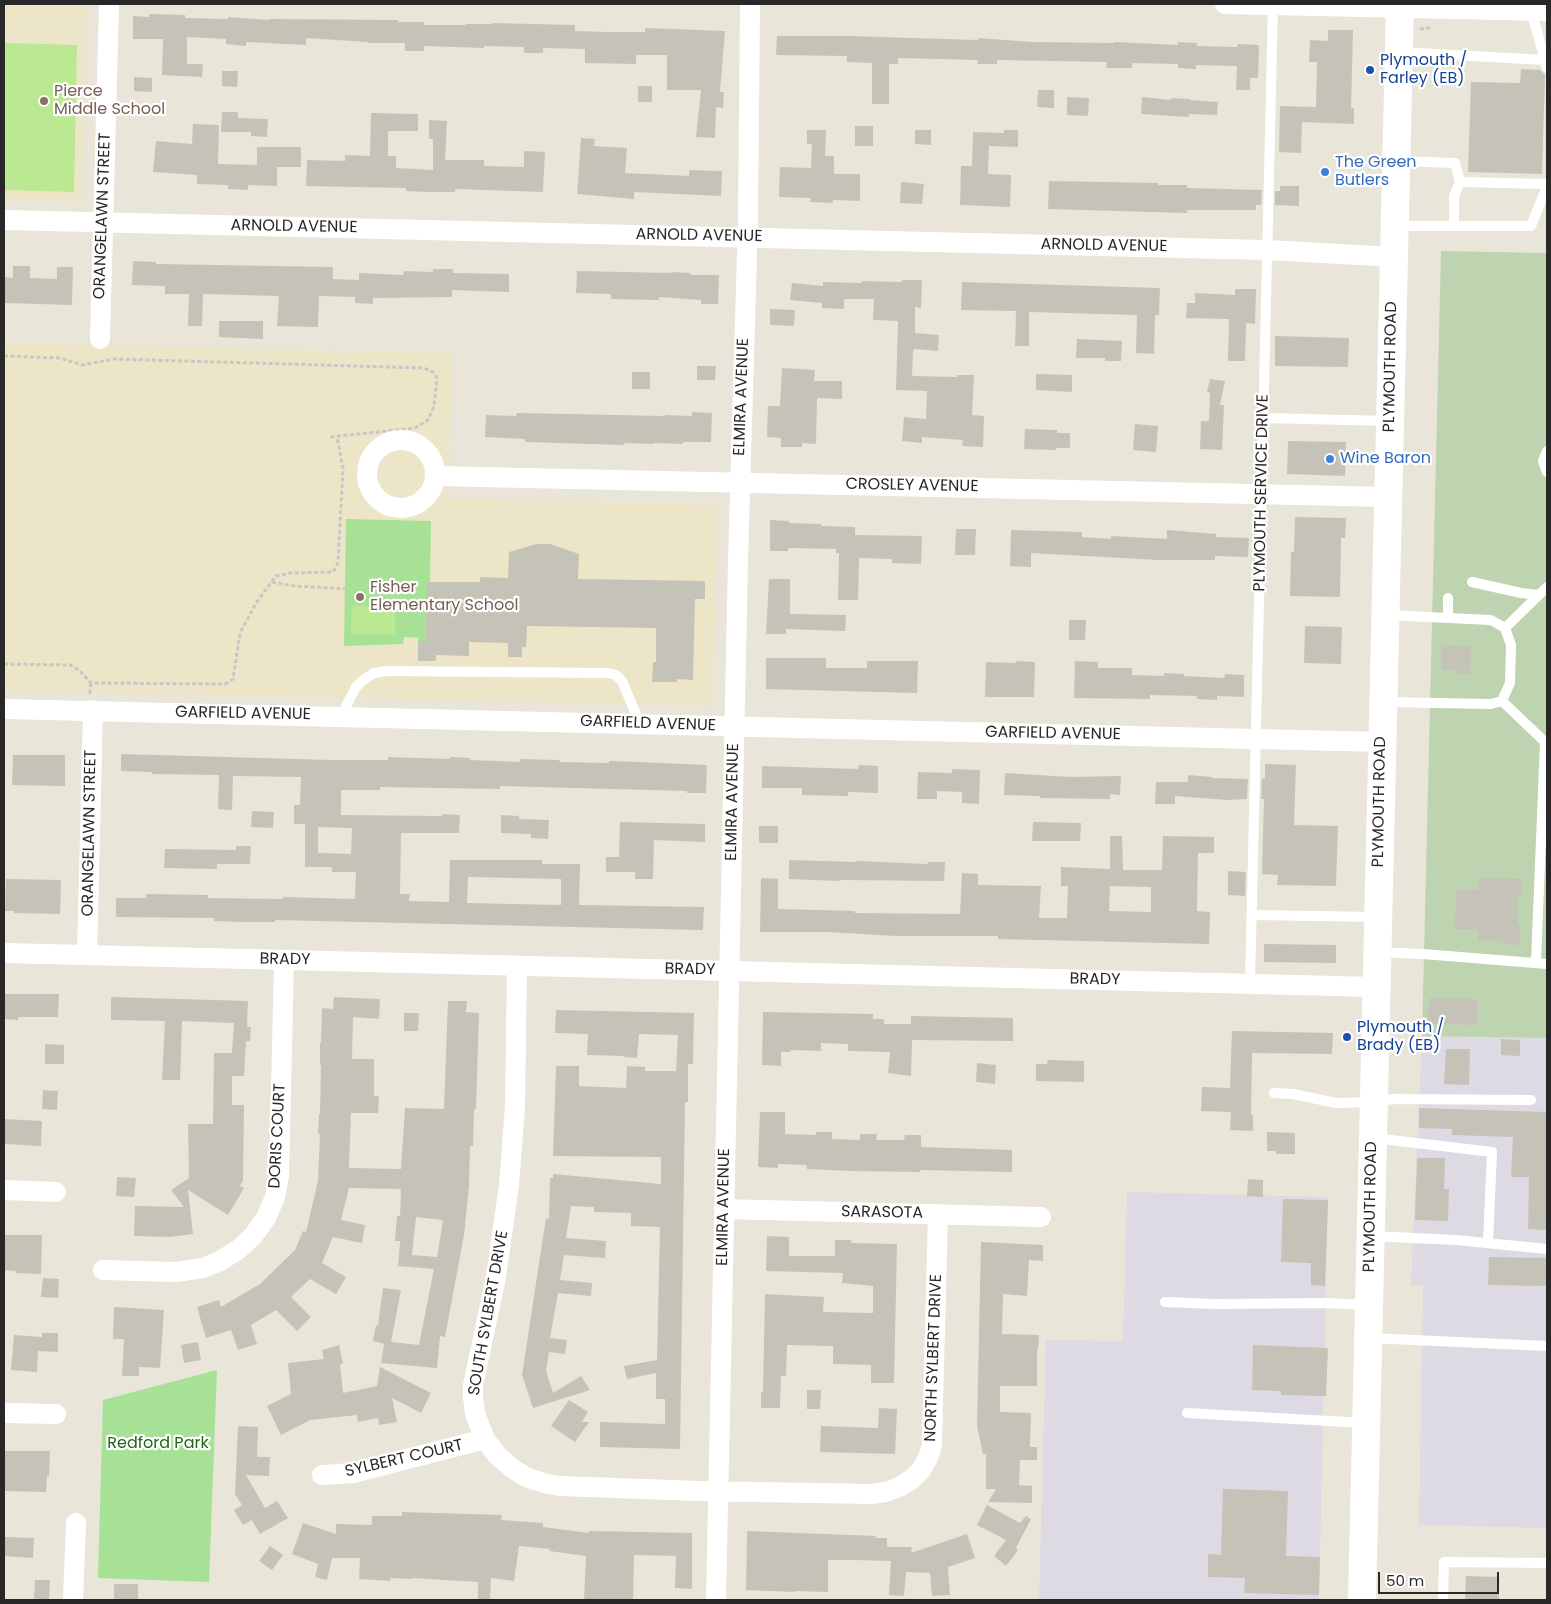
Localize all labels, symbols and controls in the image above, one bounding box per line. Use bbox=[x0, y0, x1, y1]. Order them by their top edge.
place label: Plymouth / Farley (EB) bbox=[1380, 51, 1467, 89]
marker: Plymouth / Farley (EB) bbox=[1364, 64, 1376, 76]
place label: Pierce Middle School bbox=[54, 82, 165, 120]
marker: Pierce Middle School bbox=[38, 95, 50, 107]
street label: ORANGELAWN STREET bbox=[90, 132, 116, 300]
place label: The Green Butlers bbox=[1335, 153, 1417, 191]
marker: The Green Butlers bbox=[1319, 166, 1331, 178]
street label: ARNOLD AVENUE bbox=[230, 216, 358, 238]
street label: ARNOLD AVENUE bbox=[635, 225, 763, 247]
street label: ARNOLD AVENUE bbox=[1040, 235, 1168, 257]
street label: PLYMOUTH ROAD bbox=[1380, 301, 1402, 433]
street label: ELMIRA AVENUE bbox=[730, 338, 754, 456]
street label: PLYMOUTH SERVICE DRIVE bbox=[1251, 394, 1273, 592]
place label: Wine Baron bbox=[1340, 449, 1431, 469]
marker: Wine Baron bbox=[1324, 453, 1336, 465]
street label: CROSLEY AVENUE bbox=[845, 475, 979, 497]
place label: Fisher Elementary School bbox=[370, 578, 518, 616]
marker: Fisher Elementary School bbox=[354, 591, 366, 603]
street label: GARFIELD AVENUE bbox=[175, 703, 311, 725]
street label: GARFIELD AVENUE bbox=[580, 712, 716, 736]
street label: GARFIELD AVENUE bbox=[985, 723, 1121, 745]
street label: PLYMOUTH ROAD bbox=[1369, 736, 1391, 868]
street label: ELMIRA AVENUE bbox=[722, 743, 744, 861]
street label: ORANGELAWN STREET bbox=[79, 750, 101, 916]
street label: BRADY bbox=[259, 950, 311, 970]
street label: BRADY bbox=[664, 960, 716, 980]
street label: BRADY bbox=[1069, 970, 1121, 990]
place label: Plymouth / Brady (EB) bbox=[1357, 1018, 1444, 1056]
marker: Plymouth / Brady (EB) bbox=[1341, 1031, 1353, 1043]
street label: DORIS COURT bbox=[266, 1083, 290, 1189]
street label: PLYMOUTH ROAD bbox=[1360, 1141, 1382, 1273]
street label: ELMIRA AVENUE bbox=[713, 1148, 735, 1266]
street label: SARASOTA bbox=[841, 1203, 923, 1223]
street label: SOUTH SYLBERT DRIVE bbox=[465, 1229, 513, 1397]
street label: NORTH SYLBERT DRIVE bbox=[921, 1274, 947, 1442]
park label: Redford Park bbox=[107, 1434, 209, 1454]
street label: SYLBERT COURT bbox=[343, 1436, 465, 1482]
scale bar bbox=[1381, 1562, 1502, 1594]
text: 50 m bbox=[1386, 1570, 1424, 1591]

